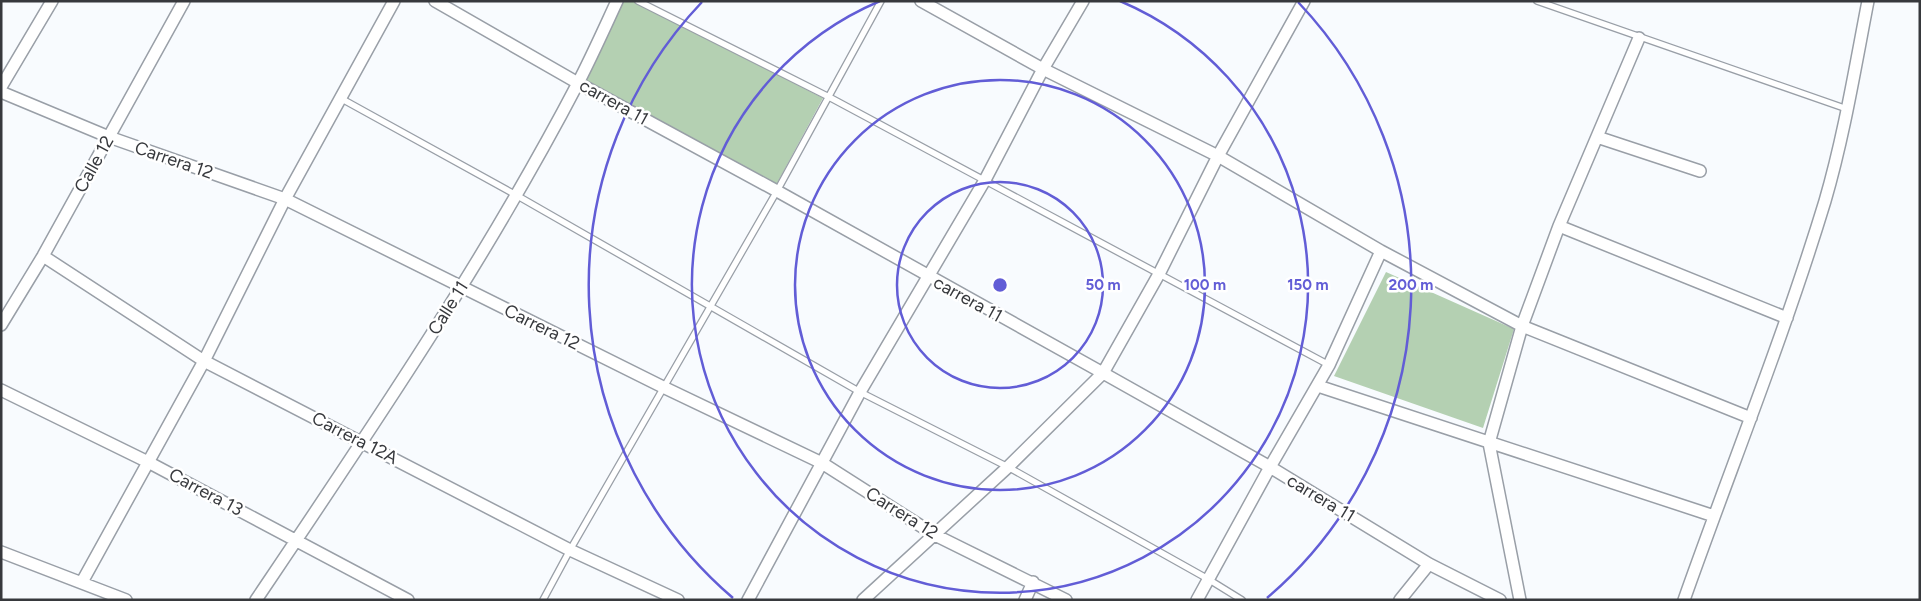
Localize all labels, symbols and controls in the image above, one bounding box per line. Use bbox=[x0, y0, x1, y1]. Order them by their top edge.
street label: carrera 11 bbox=[576, 74, 652, 130]
street label: Calle 12 bbox=[69, 132, 119, 196]
street label: Carrera 12 bbox=[132, 136, 216, 184]
street label: carrera 11 bbox=[930, 271, 1006, 327]
centre of rings bbox=[991, 276, 1009, 294]
text: 50 m bbox=[1085, 276, 1121, 294]
text: 100 m bbox=[1184, 276, 1226, 294]
text: 150 m bbox=[1287, 276, 1329, 294]
text: 200 m bbox=[1389, 276, 1433, 294]
street label: Calle 11 bbox=[423, 277, 473, 339]
street label: Carrera 12 bbox=[501, 299, 583, 355]
street label: Carrera 12A bbox=[308, 407, 402, 469]
street label: Carrera 13 bbox=[165, 463, 247, 521]
street label: carrera 11 bbox=[1283, 469, 1359, 527]
street label: Carrera 12 bbox=[862, 482, 942, 544]

